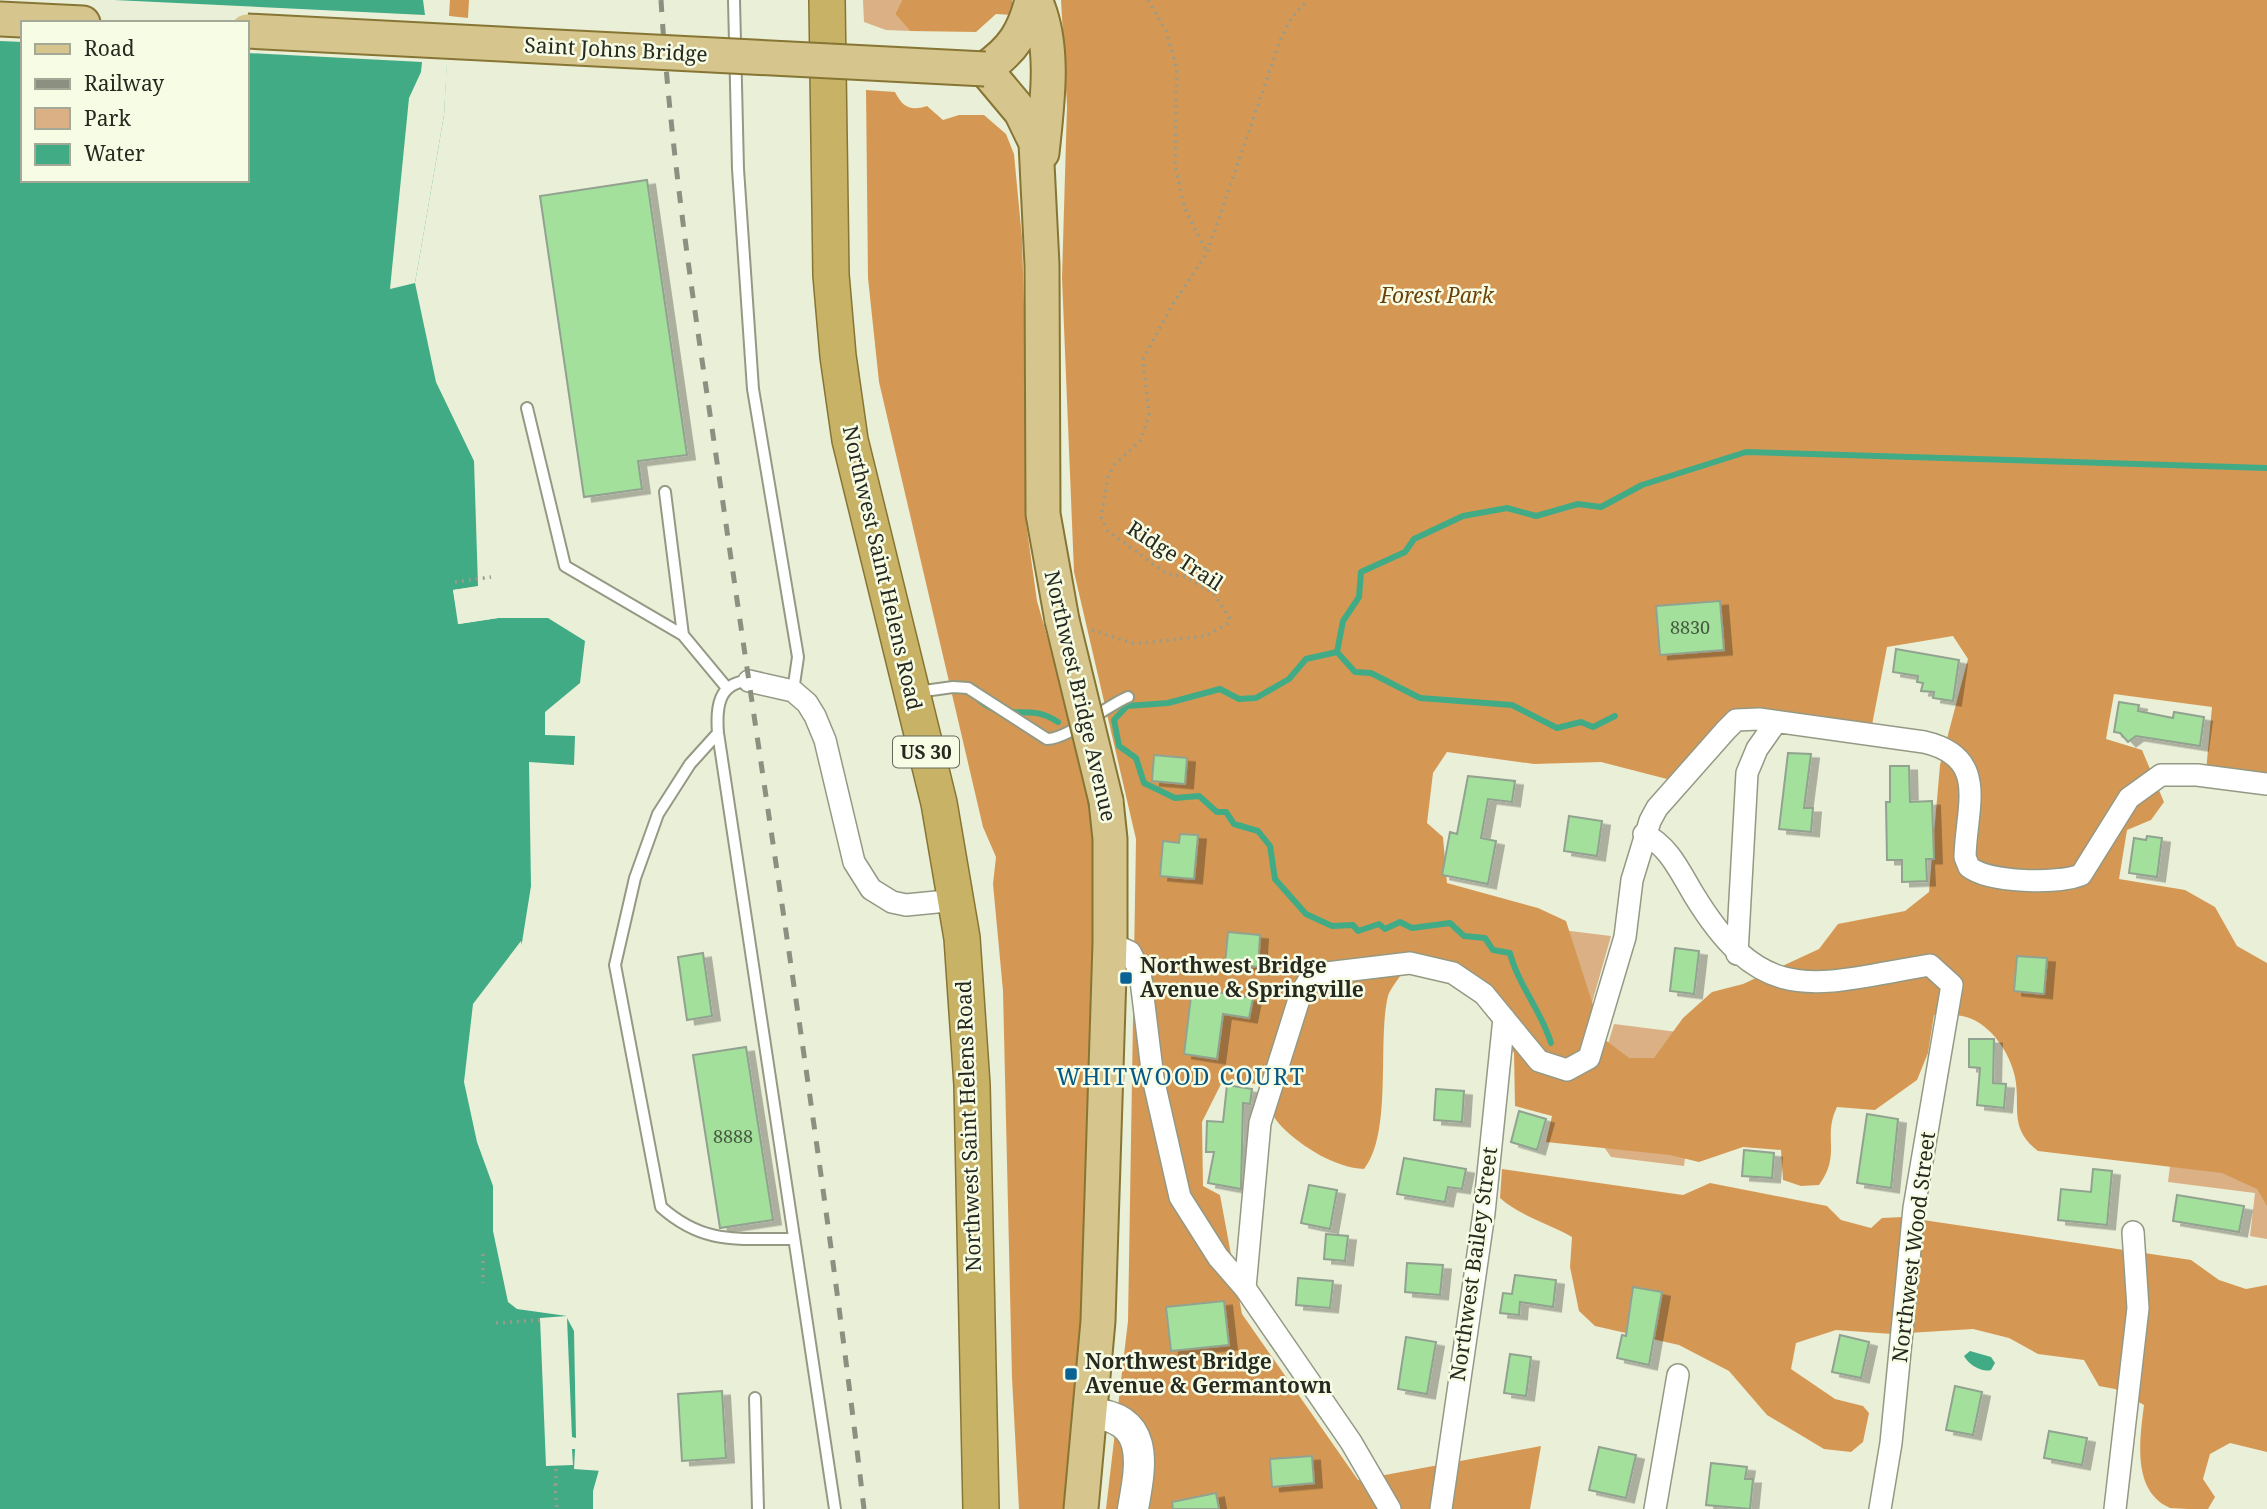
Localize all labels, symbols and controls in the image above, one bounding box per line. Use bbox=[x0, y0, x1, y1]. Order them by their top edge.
legend bbox=[21, 21, 248, 182]
street label: Saint Johns Bridge bbox=[524, 30, 708, 68]
text: Road bbox=[84, 34, 135, 62]
text: Railway bbox=[84, 69, 164, 97]
text: Park bbox=[84, 104, 131, 132]
text: Water bbox=[84, 139, 145, 167]
park label: Forest Park bbox=[1379, 281, 1495, 309]
street label: Northwest Saint Helens Road bbox=[837, 423, 929, 713]
street label: Ridge Trail bbox=[1122, 514, 1229, 597]
street label: Northwest Bridge Avenue bbox=[1038, 568, 1123, 824]
house number: 8830 bbox=[1670, 615, 1710, 639]
road number: US 30 bbox=[893, 736, 959, 768]
place label: Northwest Bridge Avenue & Springville bbox=[1140, 951, 1364, 1003]
marker: Northwest Bridge Avenue & Springville bbox=[1118, 970, 1134, 986]
street label: Northwest Saint Helens Road bbox=[949, 980, 987, 1272]
district label: WHITWOOD COURT bbox=[1056, 1060, 1306, 1092]
house number: 8888 bbox=[713, 1124, 753, 1148]
street label: Northwest Wood Street bbox=[1885, 1130, 1941, 1364]
street label: Northwest Bailey Street bbox=[1443, 1145, 1503, 1383]
place label: Northwest Bridge Avenue & Germantown bbox=[1085, 1347, 1332, 1399]
marker: Northwest Bridge Avenue & Germantown bbox=[1063, 1366, 1079, 1382]

